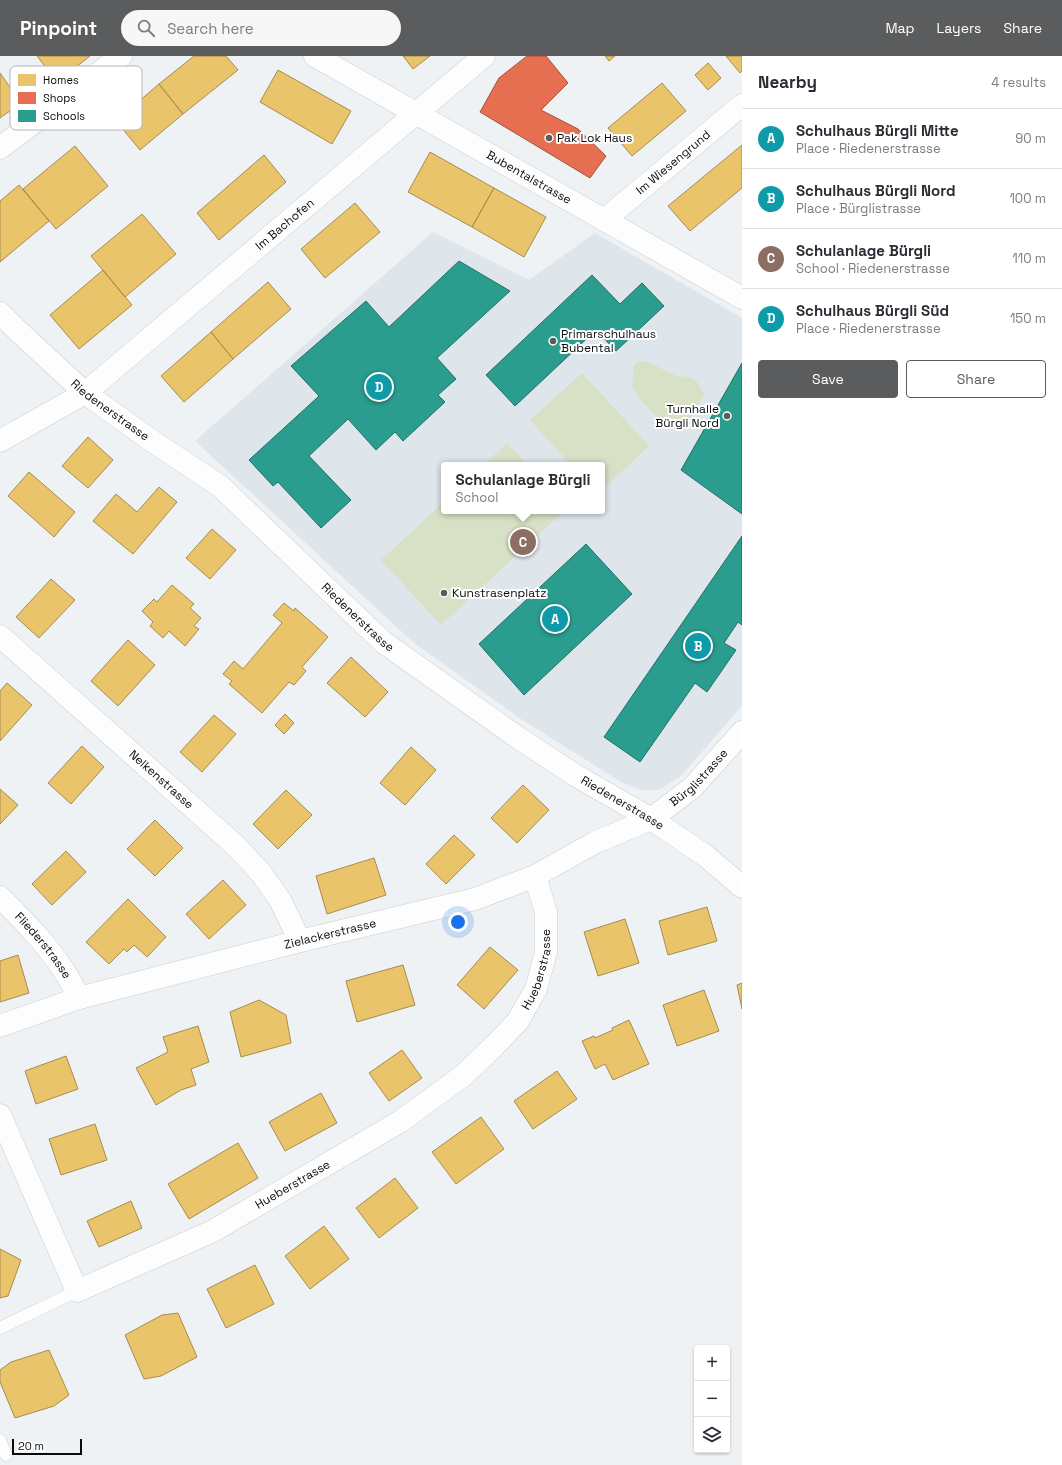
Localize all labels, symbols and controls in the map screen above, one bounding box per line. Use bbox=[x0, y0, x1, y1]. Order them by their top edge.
search box bbox=[121, 10, 401, 46]
text: Pinpoint bbox=[20, 16, 97, 41]
icon: search bbox=[135, 17, 157, 39]
text: Search here bbox=[167, 19, 254, 38]
text: Map bbox=[885, 19, 915, 37]
text: Layers bbox=[937, 19, 981, 37]
text: Share bbox=[1003, 19, 1042, 37]
legend bbox=[10, 66, 142, 130]
text: Nearby bbox=[758, 71, 817, 93]
text: Homes bbox=[43, 73, 79, 87]
text: 4 results bbox=[991, 74, 1046, 91]
text: Shops bbox=[43, 91, 76, 105]
text: Schools bbox=[43, 109, 85, 123]
text: Schulhaus Bürgli Mitte bbox=[796, 121, 959, 140]
street label: Im Wiesengrund bbox=[633, 127, 714, 198]
place label: Pak Lok Haus bbox=[557, 130, 632, 146]
text: A bbox=[767, 130, 775, 147]
text: 90 m bbox=[1015, 130, 1046, 147]
marker: Pak Lok Haus bbox=[544, 133, 554, 143]
text: Place · Riedenerstrasse bbox=[796, 140, 941, 157]
street label: Bubentalstrasse bbox=[484, 147, 574, 208]
text: Schulhaus Bürgli Nord bbox=[796, 181, 956, 200]
text: B bbox=[767, 190, 775, 207]
text: 100 m bbox=[1009, 190, 1046, 207]
street label: Im Bachofen bbox=[252, 195, 317, 254]
text: Place · Bürglistrasse bbox=[796, 200, 921, 217]
text: Schulanlage Bürgli bbox=[796, 241, 931, 260]
text: C bbox=[767, 250, 775, 267]
text: 110 m bbox=[1012, 250, 1046, 267]
text: School · Riedenerstrasse bbox=[796, 260, 950, 277]
text: Schulhaus Bürgli Süd bbox=[796, 301, 949, 320]
text: D bbox=[767, 310, 775, 327]
text: 150 m bbox=[1010, 310, 1046, 327]
text: Place · Riedenerstrasse bbox=[796, 320, 941, 337]
place label: Primarschulhaus Bubental bbox=[561, 326, 656, 356]
marker: Primarschulhaus Bubental bbox=[548, 336, 558, 346]
button: Save bbox=[758, 360, 898, 398]
button: Share bbox=[906, 360, 1046, 398]
pin: D bbox=[366, 372, 392, 402]
street label: Riedenerstrasse bbox=[67, 376, 153, 444]
place label: Turnhalle Bürgli Nord bbox=[655, 401, 719, 431]
marker: Turnhalle Bürgli Nord bbox=[722, 411, 732, 421]
popup bbox=[441, 462, 605, 514]
text: Schulanlage Bürgli bbox=[455, 470, 591, 489]
text: School bbox=[455, 489, 498, 506]
pin: C bbox=[510, 527, 536, 557]
street label: Riedenerstrasse bbox=[318, 579, 397, 655]
place label: Kunstrasenplatz bbox=[452, 585, 547, 601]
marker: Kunstrasenplatz bbox=[439, 588, 449, 598]
pin: A bbox=[542, 604, 568, 634]
pin: B bbox=[685, 631, 711, 661]
street label: Bürglistrasse bbox=[666, 746, 731, 810]
street label: Nelkenstrasse bbox=[126, 747, 197, 813]
street label: Riedenerstrasse bbox=[578, 772, 667, 834]
street label: Fliederstrasse bbox=[11, 909, 75, 982]
your location bbox=[448, 912, 468, 932]
street label: Zielackerstrasse bbox=[282, 915, 378, 953]
street label: Hueberstrasse bbox=[518, 929, 555, 1013]
street label: Hueberstrasse bbox=[252, 1156, 333, 1213]
map controls bbox=[694, 1345, 730, 1453]
button: + bbox=[694, 1345, 730, 1381]
button: − bbox=[694, 1381, 730, 1417]
button: layers bbox=[694, 1417, 730, 1453]
scale bar bbox=[12, 1437, 82, 1456]
text: 20 m bbox=[18, 1439, 44, 1453]

